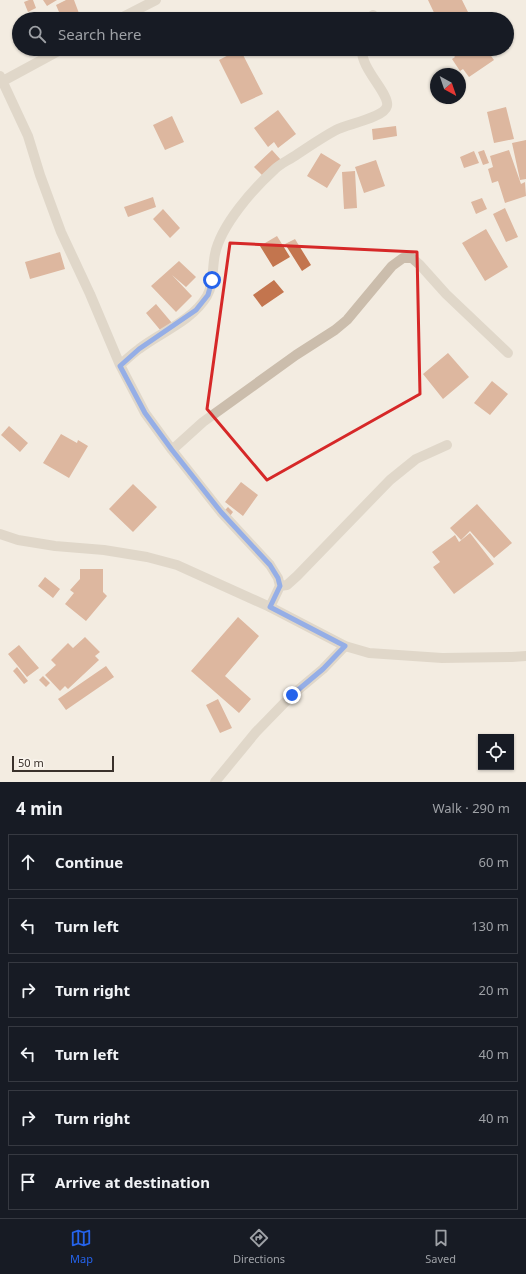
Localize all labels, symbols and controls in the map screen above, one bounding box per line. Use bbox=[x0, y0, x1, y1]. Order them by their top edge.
search box bbox=[12, 12, 514, 56]
icon: search bbox=[26, 23, 48, 45]
text: Search here bbox=[58, 24, 141, 44]
north arrow bbox=[430, 68, 466, 104]
route start bbox=[203, 271, 221, 289]
route end bbox=[283, 686, 301, 704]
map controls bbox=[478, 734, 514, 770]
button: locate bbox=[478, 734, 514, 770]
scale bar bbox=[12, 754, 114, 773]
text: 50 m bbox=[18, 755, 44, 770]
text: 4 min bbox=[16, 797, 63, 820]
text: Walk · 290 m bbox=[432, 799, 510, 817]
icon: ahead bbox=[17, 851, 39, 873]
text: Continue bbox=[55, 852, 123, 872]
text: 60 m bbox=[479, 853, 509, 871]
icon: left bbox=[17, 915, 39, 937]
text: Turn left bbox=[55, 916, 119, 936]
text: 130 m bbox=[471, 917, 509, 935]
icon: right bbox=[17, 979, 39, 1001]
text: Turn right bbox=[55, 980, 130, 1000]
text: 20 m bbox=[479, 981, 509, 999]
icon: left bbox=[17, 1043, 39, 1065]
text: Turn left bbox=[55, 1044, 119, 1064]
text: 40 m bbox=[479, 1045, 509, 1063]
icon: right bbox=[17, 1107, 39, 1129]
text: Turn right bbox=[55, 1108, 130, 1128]
text: 40 m bbox=[479, 1109, 509, 1127]
icon: arrive bbox=[17, 1171, 39, 1193]
text: Arrive at destination bbox=[55, 1172, 210, 1192]
tab: Map bbox=[70, 1227, 93, 1266]
tab: Directions bbox=[233, 1227, 285, 1266]
tab: Saved bbox=[425, 1227, 456, 1266]

